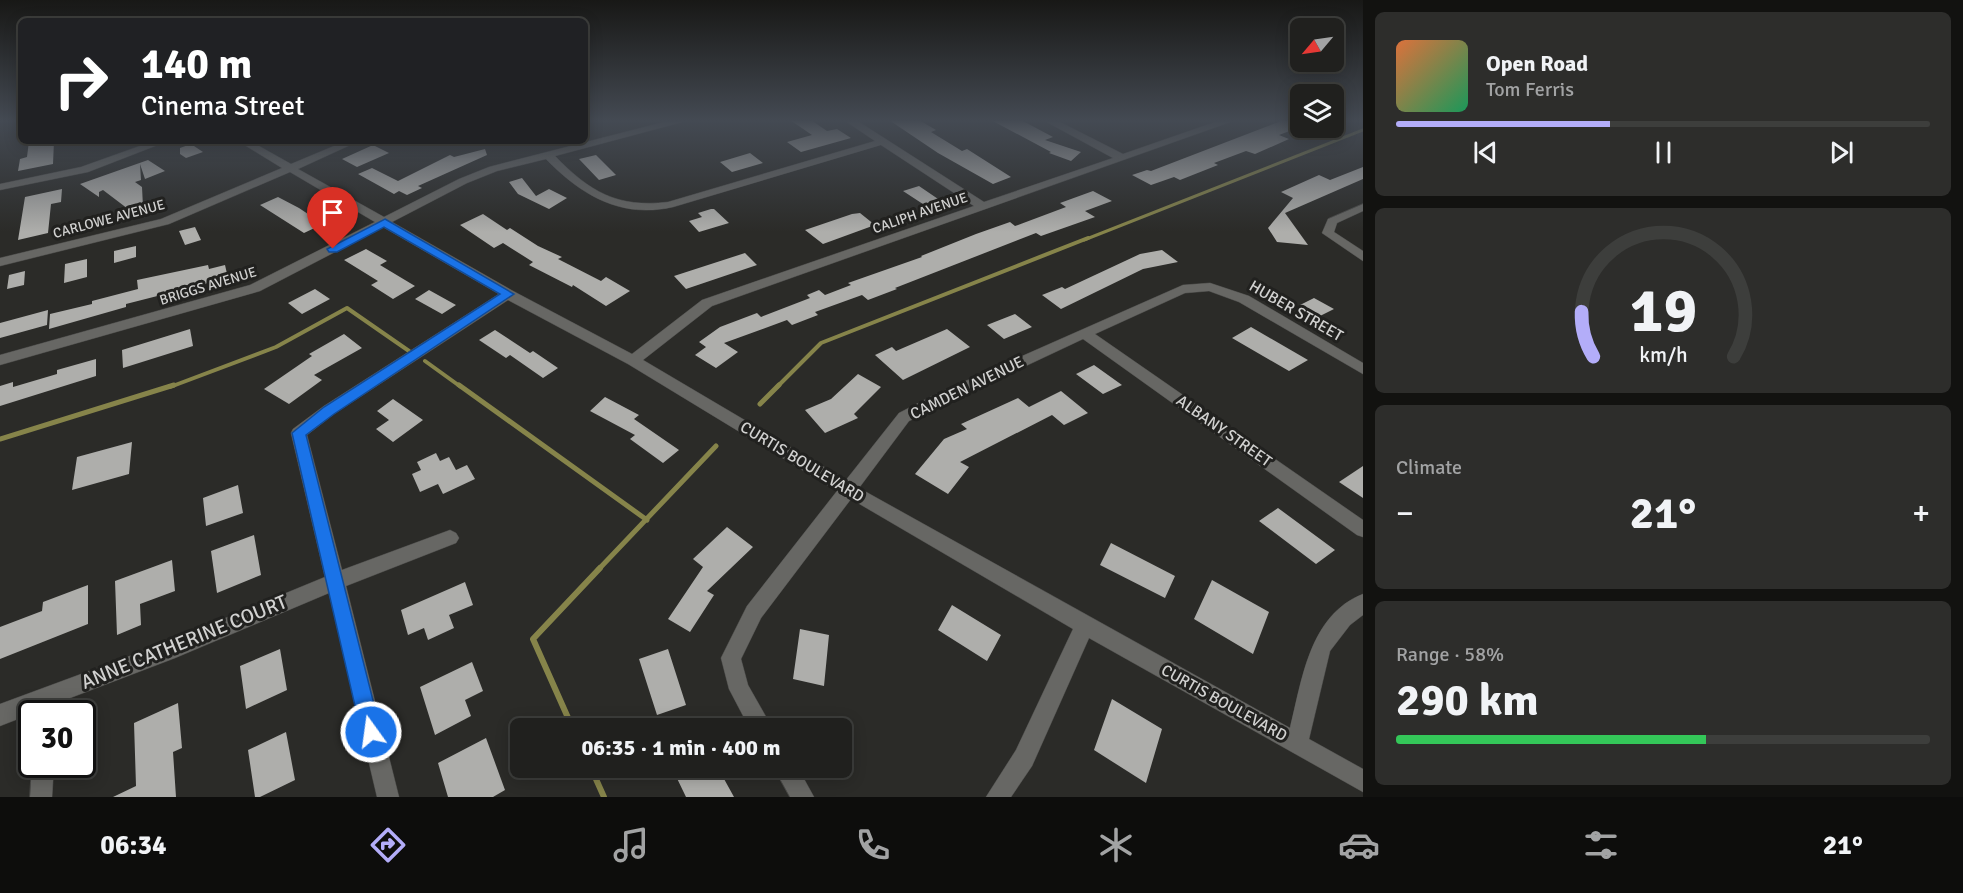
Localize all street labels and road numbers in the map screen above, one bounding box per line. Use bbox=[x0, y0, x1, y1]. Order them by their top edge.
street label: CALIPH AVENUE bbox=[870, 189, 970, 237]
street label: CARLOWE AVENUE bbox=[51, 196, 167, 242]
street label: BRIGGS AVENUE bbox=[157, 263, 259, 309]
street label: HUBER STREET bbox=[1245, 276, 1347, 346]
street label: CAMDEN AVENUE bbox=[907, 352, 1027, 424]
street label: ALBANY STREET bbox=[1172, 391, 1276, 471]
street label: CURTIS BOULEVARD bbox=[736, 417, 868, 507]
street label: ANNE CATHERINE COURT bbox=[77, 589, 291, 695]
street label: CURTIS BOULEVARD bbox=[1158, 660, 1290, 746]

